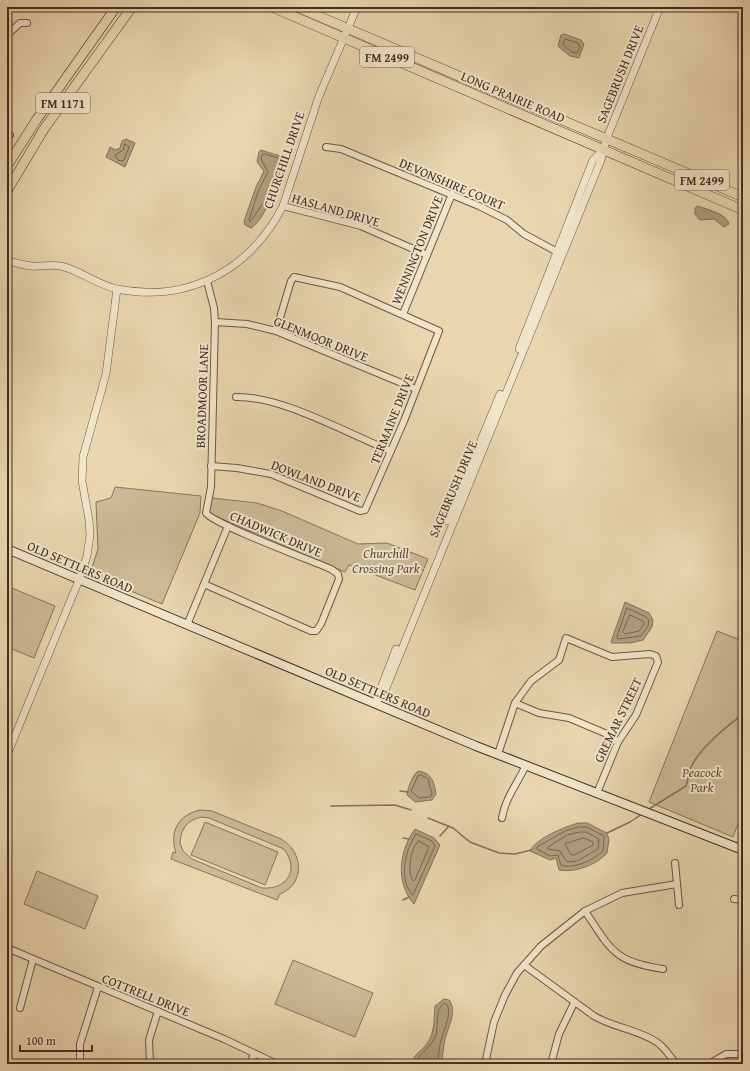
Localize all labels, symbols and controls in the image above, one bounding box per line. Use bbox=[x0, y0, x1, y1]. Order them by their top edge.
street label: SAGEBRUSH DRIVE bbox=[592, 22, 648, 126]
road number: FM 2499 bbox=[360, 47, 414, 67]
street label: LONG PRAIRIE ROAD bbox=[458, 67, 568, 128]
road number: FM 1171 bbox=[36, 93, 90, 113]
street label: CHURCHILL DRIVE bbox=[259, 109, 310, 211]
street label: DEVONSHIRE COURT bbox=[396, 153, 508, 215]
road number: FM 2499 bbox=[675, 170, 729, 190]
street label: HASLAND DRIVE bbox=[290, 188, 383, 232]
street label: WENNINGTON DRIVE bbox=[386, 192, 448, 307]
street label: GLENMOOR DRIVE bbox=[271, 311, 371, 367]
street label: BROADMOOR LANE bbox=[191, 343, 213, 448]
street label: TERMAINE DRIVE bbox=[365, 370, 419, 467]
street label: SAGEBRUSH DRIVE bbox=[424, 437, 482, 541]
street label: DOWLAND DRIVE bbox=[268, 455, 364, 507]
street label: CHADWICK DRIVE bbox=[227, 506, 325, 562]
street label: OLD SETTLERS ROAD bbox=[24, 536, 136, 598]
park label: Churchill Crossing Park bbox=[352, 544, 420, 578]
street label: OLD SETTLERS ROAD bbox=[322, 661, 434, 723]
street label: GREMAR STREET bbox=[589, 674, 647, 766]
park label: Peacock Park bbox=[681, 763, 722, 797]
street label: COTTRELL DRIVE bbox=[99, 969, 193, 1021]
scale bar bbox=[20, 1027, 92, 1053]
text: 100 m bbox=[26, 1032, 56, 1049]

